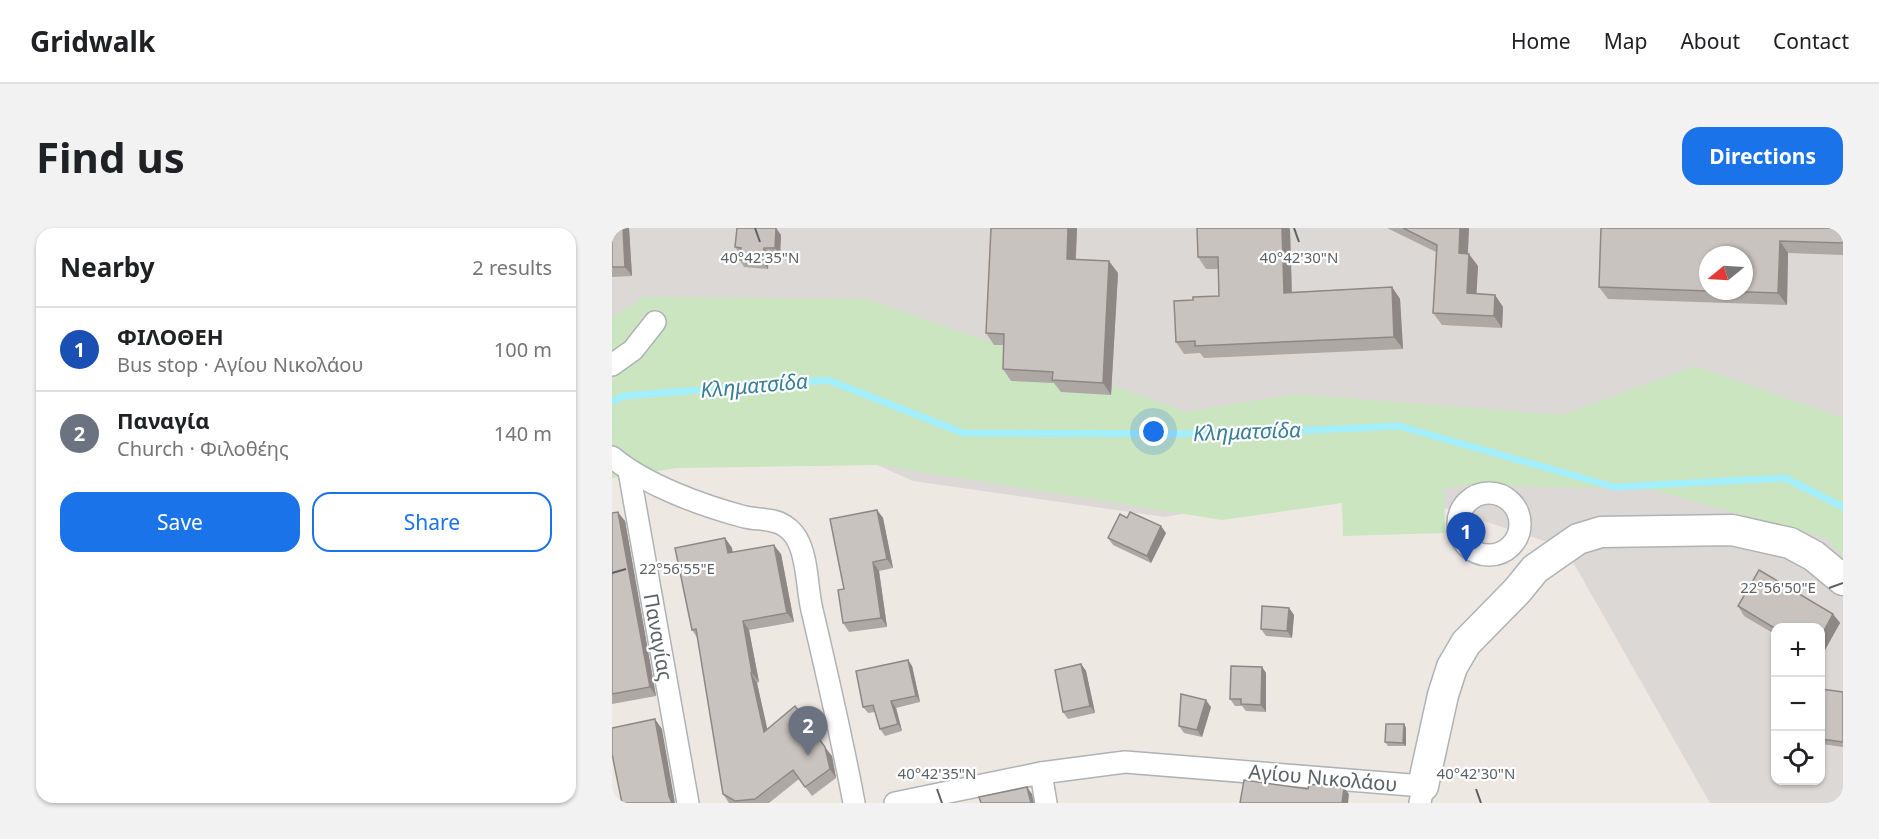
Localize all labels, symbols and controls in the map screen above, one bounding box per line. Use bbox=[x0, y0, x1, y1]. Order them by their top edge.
text: Gridwalk bbox=[30, 22, 155, 60]
text: Home bbox=[1511, 27, 1571, 55]
text: Map bbox=[1604, 27, 1647, 55]
text: About bbox=[1680, 27, 1740, 55]
text: Contact bbox=[1773, 27, 1849, 55]
button: Directions bbox=[1682, 127, 1843, 185]
text: Find us bbox=[36, 128, 185, 185]
north arrow bbox=[1699, 246, 1753, 300]
text: 40°42'35"N bbox=[721, 247, 799, 267]
text: 40°42'30"N bbox=[1260, 247, 1338, 267]
text: Nearby bbox=[60, 249, 155, 285]
text: 2 results bbox=[472, 254, 552, 281]
text: ΦΙΛΟΘΕΗ bbox=[117, 321, 224, 351]
text: 1 bbox=[74, 336, 85, 363]
text: 100 m bbox=[494, 336, 552, 363]
text: Bus stop · Αγίου Νικολάου bbox=[117, 351, 363, 378]
water label: Κληματσίδα bbox=[699, 366, 809, 404]
text: Παναγία bbox=[117, 405, 210, 435]
water label: Κληματσίδα bbox=[1193, 415, 1302, 447]
your location bbox=[1139, 417, 1168, 446]
text: 2 bbox=[74, 420, 85, 447]
text: 140 m bbox=[494, 420, 552, 447]
text: Church · Φιλοθέης bbox=[117, 435, 289, 462]
button: Save bbox=[60, 492, 300, 552]
button: Share bbox=[312, 492, 552, 552]
pin: 1 bbox=[1446, 512, 1486, 562]
text: 22°56'55"E bbox=[639, 558, 715, 578]
text: 22°56'50"E bbox=[1740, 577, 1816, 597]
street label: Παναγίας bbox=[638, 591, 679, 683]
map controls bbox=[1771, 623, 1825, 785]
button: + bbox=[1771, 623, 1825, 677]
button: − bbox=[1771, 677, 1825, 731]
pin: 2 bbox=[788, 706, 828, 756]
button: locate bbox=[1771, 731, 1825, 785]
street label: Αγίου Νικολάου bbox=[1247, 758, 1399, 797]
text: 40°42'35"N bbox=[898, 763, 976, 783]
text: 40°42'30"N bbox=[1437, 763, 1515, 783]

